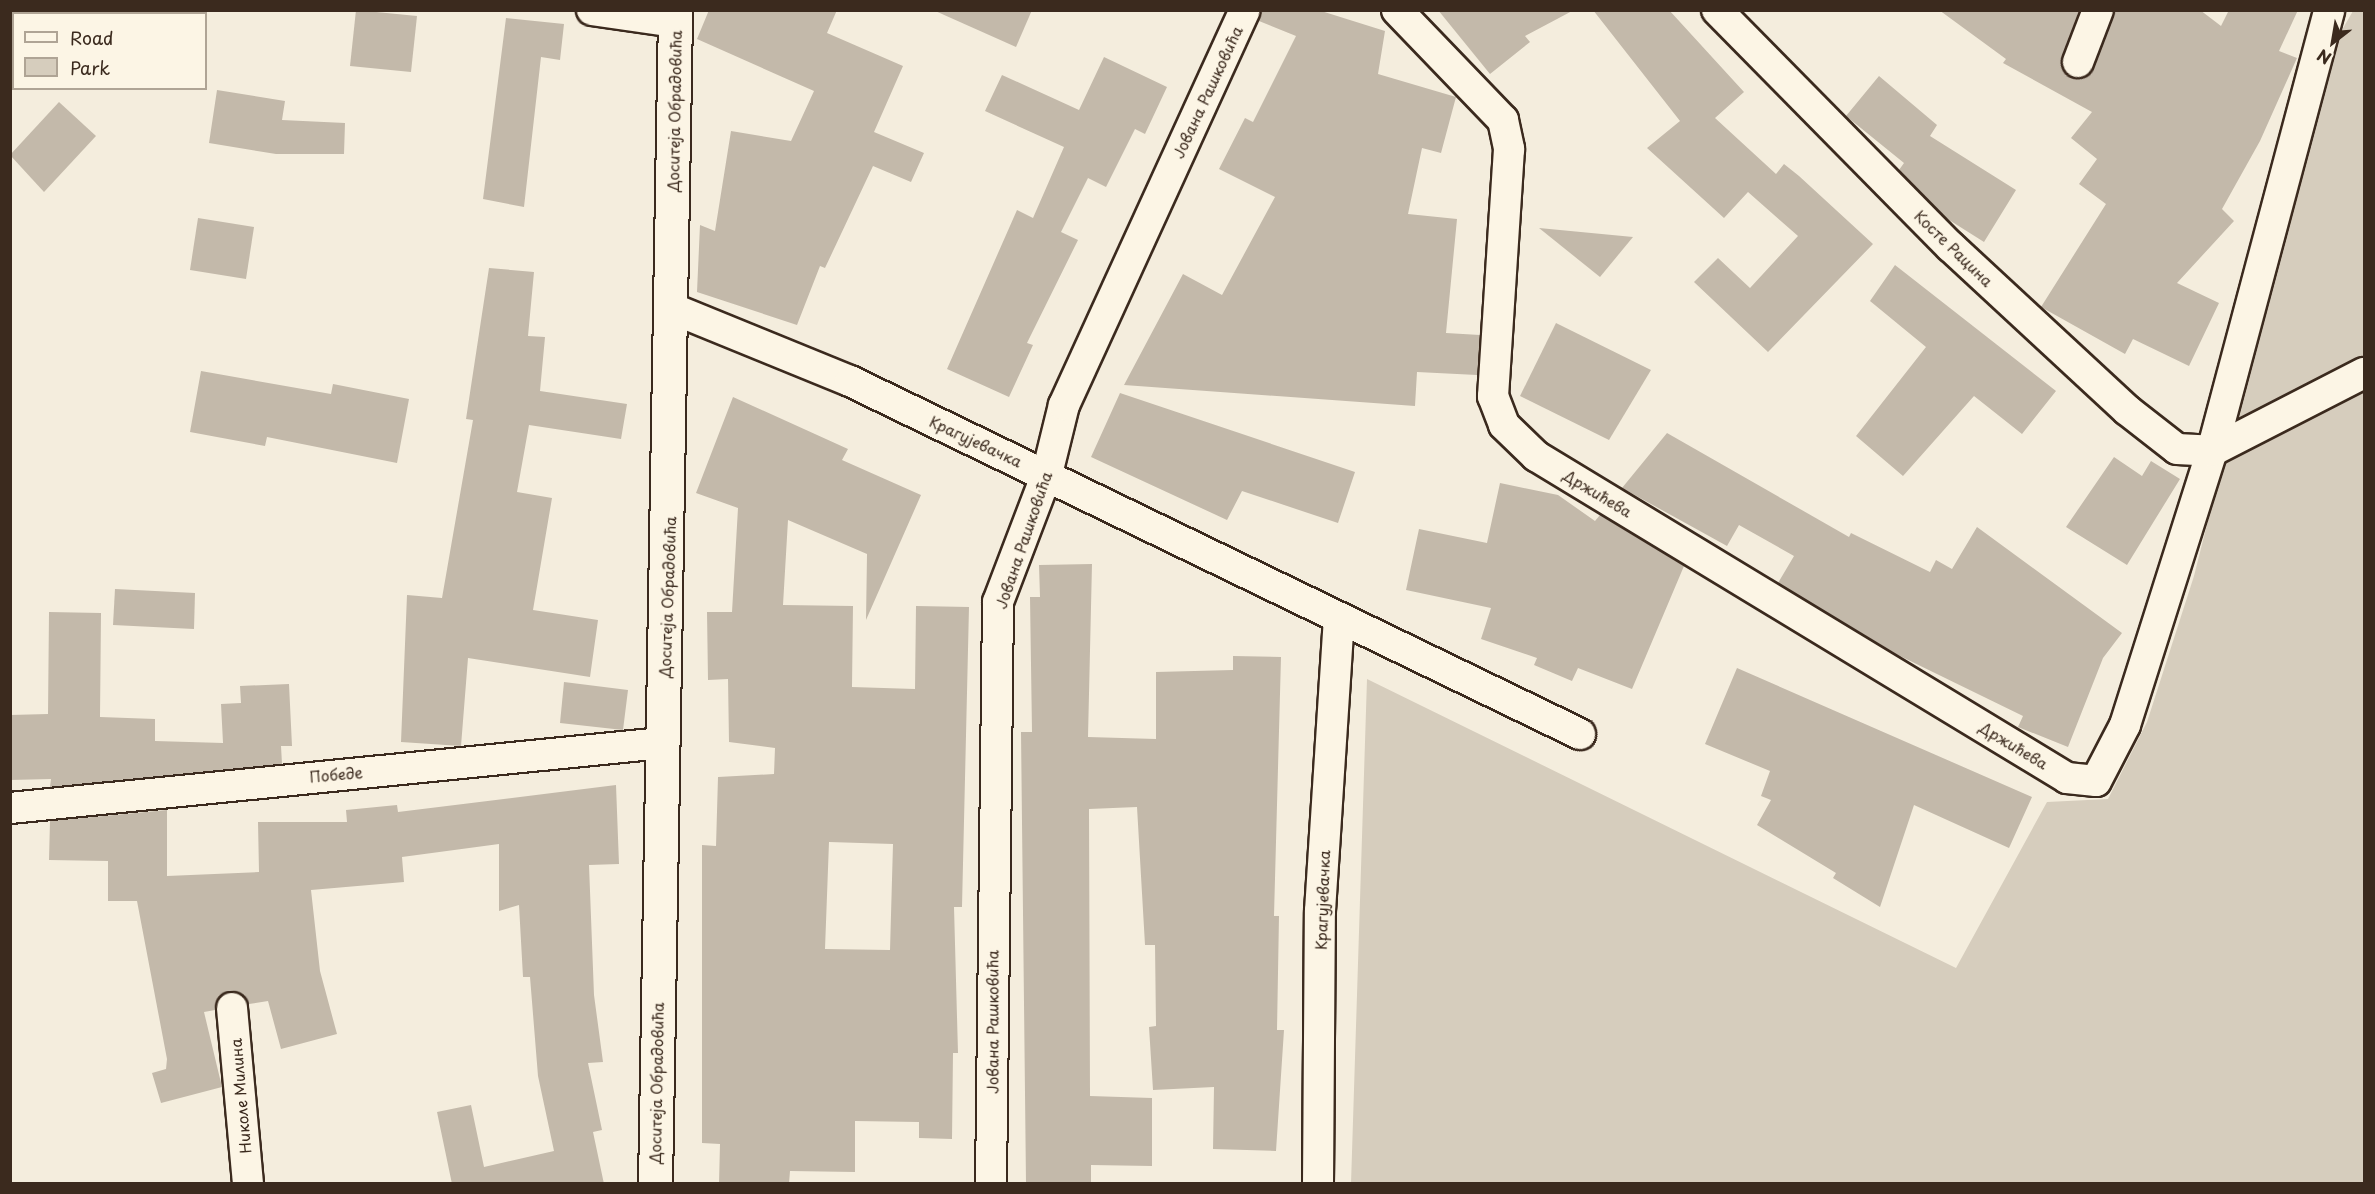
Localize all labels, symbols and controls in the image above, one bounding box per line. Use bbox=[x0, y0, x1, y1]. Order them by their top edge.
legend bbox=[12, 12, 207, 90]
north arrow bbox=[2303, 12, 2363, 72]
street label: Јована Рашковића bbox=[1168, 23, 1246, 161]
text: Road bbox=[70, 24, 114, 51]
street label: Доситеја Обрадовића bbox=[664, 30, 684, 192]
text: N bbox=[2312, 44, 2335, 71]
text: Park bbox=[70, 54, 110, 81]
street label: Косте Рацина bbox=[1911, 206, 1997, 290]
street label: Крагујевачка bbox=[927, 412, 1025, 470]
street label: Држићева bbox=[1561, 466, 1635, 520]
street label: Јована Рашковића bbox=[991, 469, 1055, 611]
street label: Доситеја Обрадовића bbox=[655, 516, 679, 678]
street label: Држићева bbox=[1977, 718, 2051, 772]
street label: Победе bbox=[309, 763, 363, 785]
street label: Крагујевачка bbox=[1311, 850, 1333, 950]
street label: Јована Рашковића bbox=[983, 950, 1001, 1094]
street label: Доситеја Обрадовића bbox=[646, 1002, 666, 1164]
street label: Николе Милина bbox=[226, 1037, 254, 1155]

